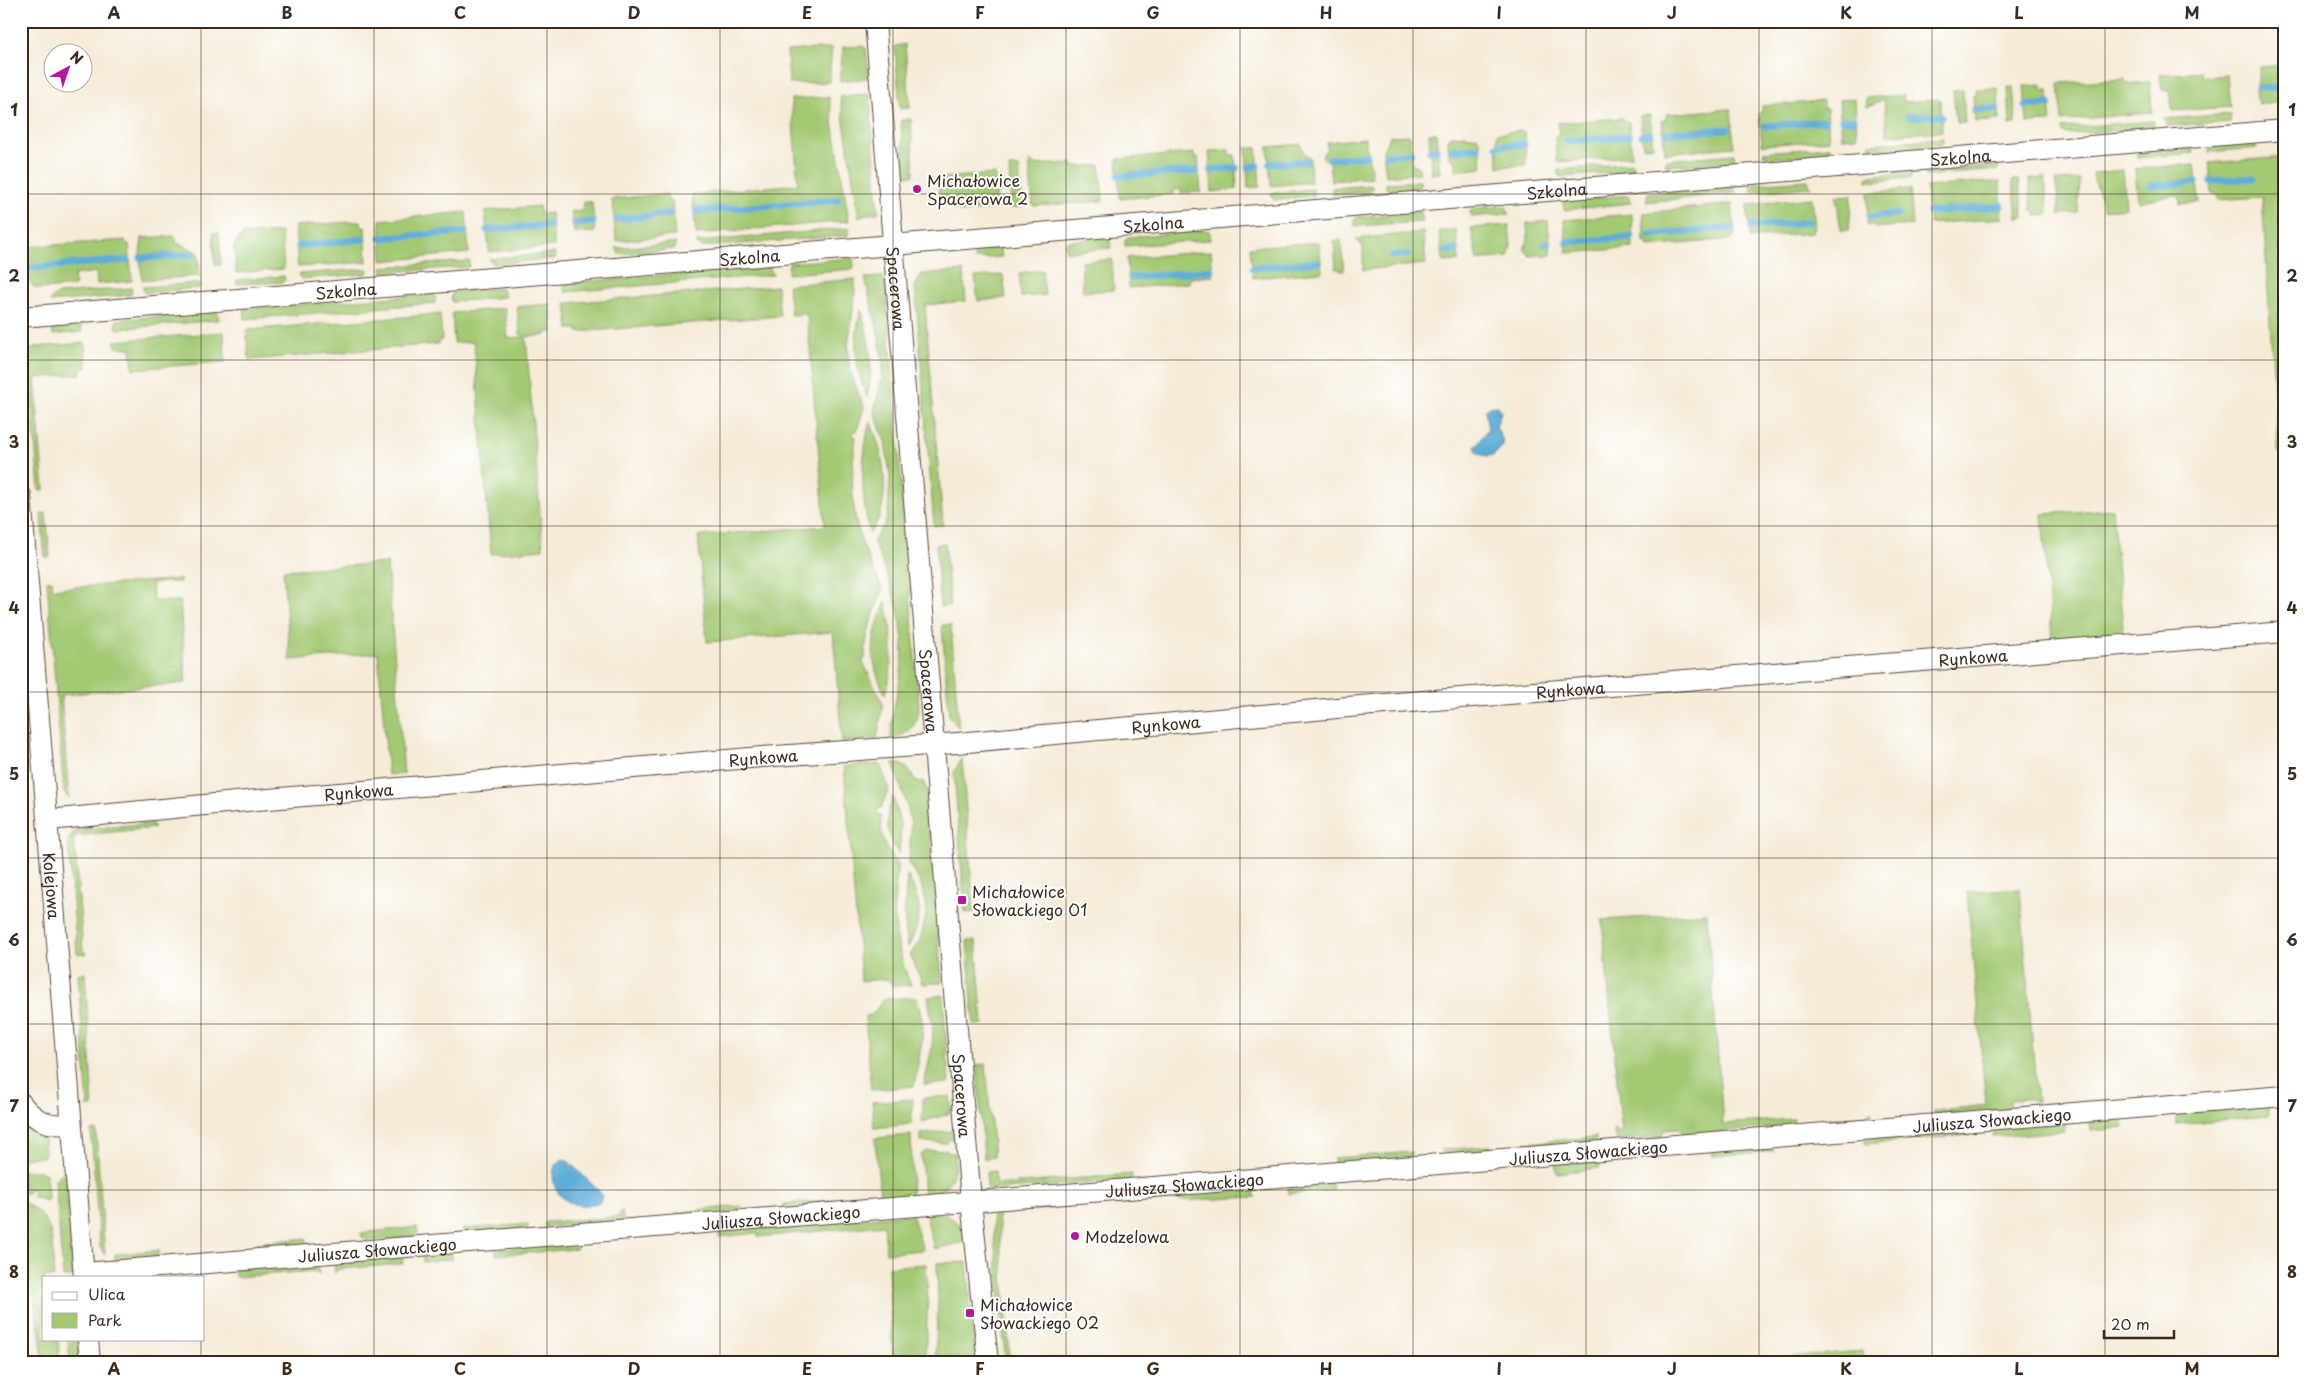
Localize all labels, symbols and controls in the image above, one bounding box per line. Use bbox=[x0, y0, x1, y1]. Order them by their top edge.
text: A bbox=[108, 0, 121, 24]
text: B bbox=[282, 0, 293, 24]
text: C bbox=[454, 0, 466, 24]
text: D bbox=[628, 0, 640, 24]
text: E bbox=[802, 0, 812, 24]
text: F bbox=[975, 0, 985, 24]
text: G bbox=[1146, 0, 1160, 24]
text: H bbox=[1320, 0, 1332, 24]
text: I bbox=[1496, 0, 1502, 24]
text: J bbox=[1667, 0, 1677, 24]
text: K bbox=[1840, 0, 1852, 24]
text: L bbox=[2014, 0, 2024, 24]
text: M bbox=[2184, 0, 2200, 24]
north arrow bbox=[42, 42, 92, 92]
text: N bbox=[66, 46, 88, 69]
text: 1 bbox=[10, 97, 18, 121]
text: 1 bbox=[2288, 97, 2296, 121]
street label: Szkolna bbox=[1929, 142, 1992, 171]
place label: Michałowice Spacerowa 2 bbox=[927, 168, 1028, 210]
street label: Szkolna bbox=[1525, 176, 1588, 205]
marker: Michałowice Spacerowa 2 bbox=[911, 183, 923, 195]
street label: Szkolna bbox=[1122, 209, 1185, 238]
street label: Szkolna bbox=[718, 242, 781, 271]
street label: Spacerowa bbox=[881, 245, 912, 331]
text: 2 bbox=[8, 263, 20, 287]
text: 2 bbox=[2286, 263, 2298, 287]
street label: Szkolna bbox=[315, 276, 377, 305]
text: 3 bbox=[9, 429, 19, 453]
text: 3 bbox=[2287, 429, 2297, 453]
text: 4 bbox=[9, 595, 20, 619]
text: 4 bbox=[2287, 595, 2298, 619]
street label: Rynkowa bbox=[1938, 642, 2009, 672]
street label: Spacerowa bbox=[914, 648, 945, 734]
street label: Rynkowa bbox=[1535, 674, 1606, 704]
street label: Rynkowa bbox=[1130, 709, 1201, 739]
street label: Rynkowa bbox=[728, 742, 799, 772]
text: 5 bbox=[9, 761, 19, 785]
text: 5 bbox=[2287, 761, 2297, 785]
street label: Rynkowa bbox=[323, 776, 394, 806]
street label: Kolejowa bbox=[38, 851, 67, 920]
place label: Michałowice Słowackiego 01 bbox=[972, 879, 1087, 921]
marker: Michałowice Słowackiego 01 bbox=[956, 894, 968, 906]
text: 6 bbox=[8, 927, 20, 951]
text: 6 bbox=[2286, 927, 2298, 951]
street label: Spacerowa bbox=[947, 1052, 978, 1138]
text: 7 bbox=[9, 1093, 19, 1117]
text: 7 bbox=[2287, 1093, 2297, 1117]
street label: Juliusza Słowackiego bbox=[1912, 1101, 2072, 1138]
street label: Juliusza Słowackiego bbox=[1508, 1134, 1668, 1170]
street label: Juliusza Słowackiego bbox=[1104, 1166, 1265, 1203]
street label: Juliusza Słowackiego bbox=[700, 1199, 861, 1235]
place label: Modzelowa bbox=[1085, 1224, 1169, 1248]
marker: Modzelowa bbox=[1069, 1230, 1081, 1242]
street label: Juliusza Słowackiego bbox=[297, 1231, 457, 1268]
text: 8 bbox=[9, 1259, 19, 1283]
text: 8 bbox=[2287, 1259, 2297, 1283]
legend bbox=[42, 1276, 205, 1340]
text: Ulica bbox=[88, 1282, 126, 1305]
place label: Michałowice Słowackiego 02 bbox=[980, 1292, 1099, 1334]
marker: Michałowice Słowackiego 02 bbox=[964, 1307, 976, 1319]
text: Park bbox=[88, 1308, 122, 1331]
scale bar bbox=[2104, 1308, 2174, 1340]
text: 20 m bbox=[2111, 1312, 2150, 1335]
text: A bbox=[108, 1356, 121, 1380]
text: B bbox=[282, 1356, 293, 1380]
text: C bbox=[454, 1356, 466, 1380]
text: D bbox=[628, 1356, 640, 1380]
text: E bbox=[802, 1356, 812, 1380]
text: F bbox=[975, 1356, 985, 1380]
text: G bbox=[1146, 1356, 1160, 1380]
text: H bbox=[1320, 1356, 1332, 1380]
text: I bbox=[1496, 1356, 1502, 1380]
text: J bbox=[1667, 1356, 1677, 1380]
text: K bbox=[1840, 1356, 1852, 1380]
text: L bbox=[2014, 1356, 2024, 1380]
text: M bbox=[2184, 1356, 2200, 1380]

